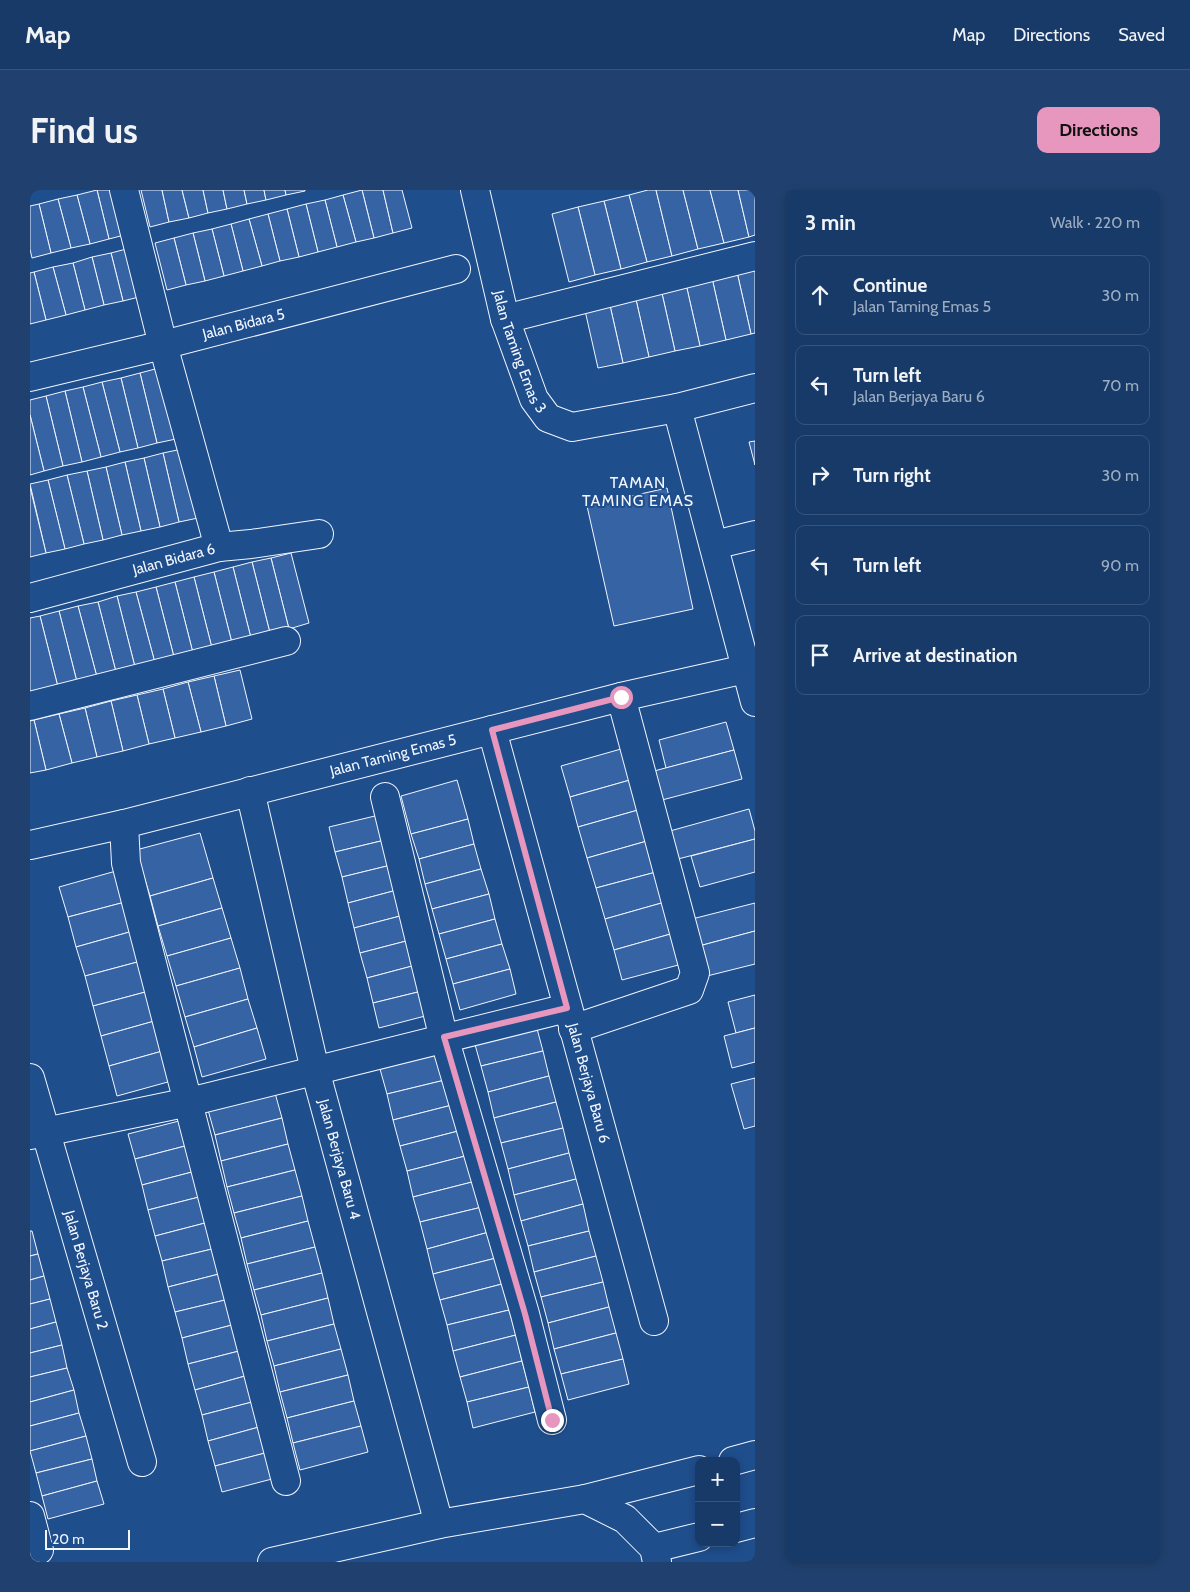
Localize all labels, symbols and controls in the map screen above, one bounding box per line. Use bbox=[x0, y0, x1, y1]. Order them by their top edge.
text: Map bbox=[25, 20, 71, 49]
text: Map bbox=[952, 24, 985, 46]
text: Directions bbox=[1013, 24, 1090, 46]
text: Saved bbox=[1118, 24, 1165, 46]
button: Directions bbox=[1037, 107, 1160, 153]
text: Find us bbox=[30, 109, 138, 152]
text: 3 min bbox=[805, 210, 856, 235]
text: Walk · 220 m bbox=[1050, 213, 1140, 232]
text: Continue bbox=[853, 274, 927, 297]
icon: ahead bbox=[806, 281, 834, 309]
text: 30 m bbox=[1102, 286, 1139, 305]
street label: Jalan Taming Emas 3 bbox=[489, 288, 550, 417]
text: Jalan Taming Emas 5 bbox=[853, 297, 991, 316]
street label: Jalan Bidara 5 bbox=[199, 305, 287, 344]
text: Turn left bbox=[853, 364, 921, 387]
icon: left bbox=[806, 371, 834, 399]
text: 70 m bbox=[1102, 376, 1139, 395]
text: Jalan Berjaya Baru 6 bbox=[853, 387, 985, 406]
icon: right bbox=[806, 461, 834, 489]
text: Turn right bbox=[853, 464, 931, 487]
text: 30 m bbox=[1102, 466, 1139, 485]
district label: TAMAN TAMING EMAS bbox=[582, 473, 694, 510]
street label: Jalan Bidara 6 bbox=[130, 539, 217, 579]
icon: left bbox=[806, 551, 834, 579]
text: Turn left bbox=[853, 554, 921, 577]
text: 90 m bbox=[1101, 556, 1139, 575]
icon: arrive bbox=[806, 641, 834, 669]
text: Arrive at destination bbox=[853, 644, 1017, 667]
route start bbox=[610, 686, 633, 709]
street label: Jalan Taming Emas 5 bbox=[327, 730, 458, 780]
street label: Jalan Berjaya Baru 6 bbox=[563, 1020, 614, 1145]
street label: Jalan Berjaya Baru 4 bbox=[314, 1096, 364, 1222]
street label: Jalan Berjaya Baru 2 bbox=[60, 1207, 112, 1332]
route end bbox=[541, 1409, 564, 1432]
map controls bbox=[695, 1457, 740, 1547]
button: + bbox=[695, 1457, 740, 1502]
button: − bbox=[695, 1502, 740, 1547]
scale bar bbox=[45, 1527, 130, 1550]
text: 20 m bbox=[52, 1530, 85, 1548]

